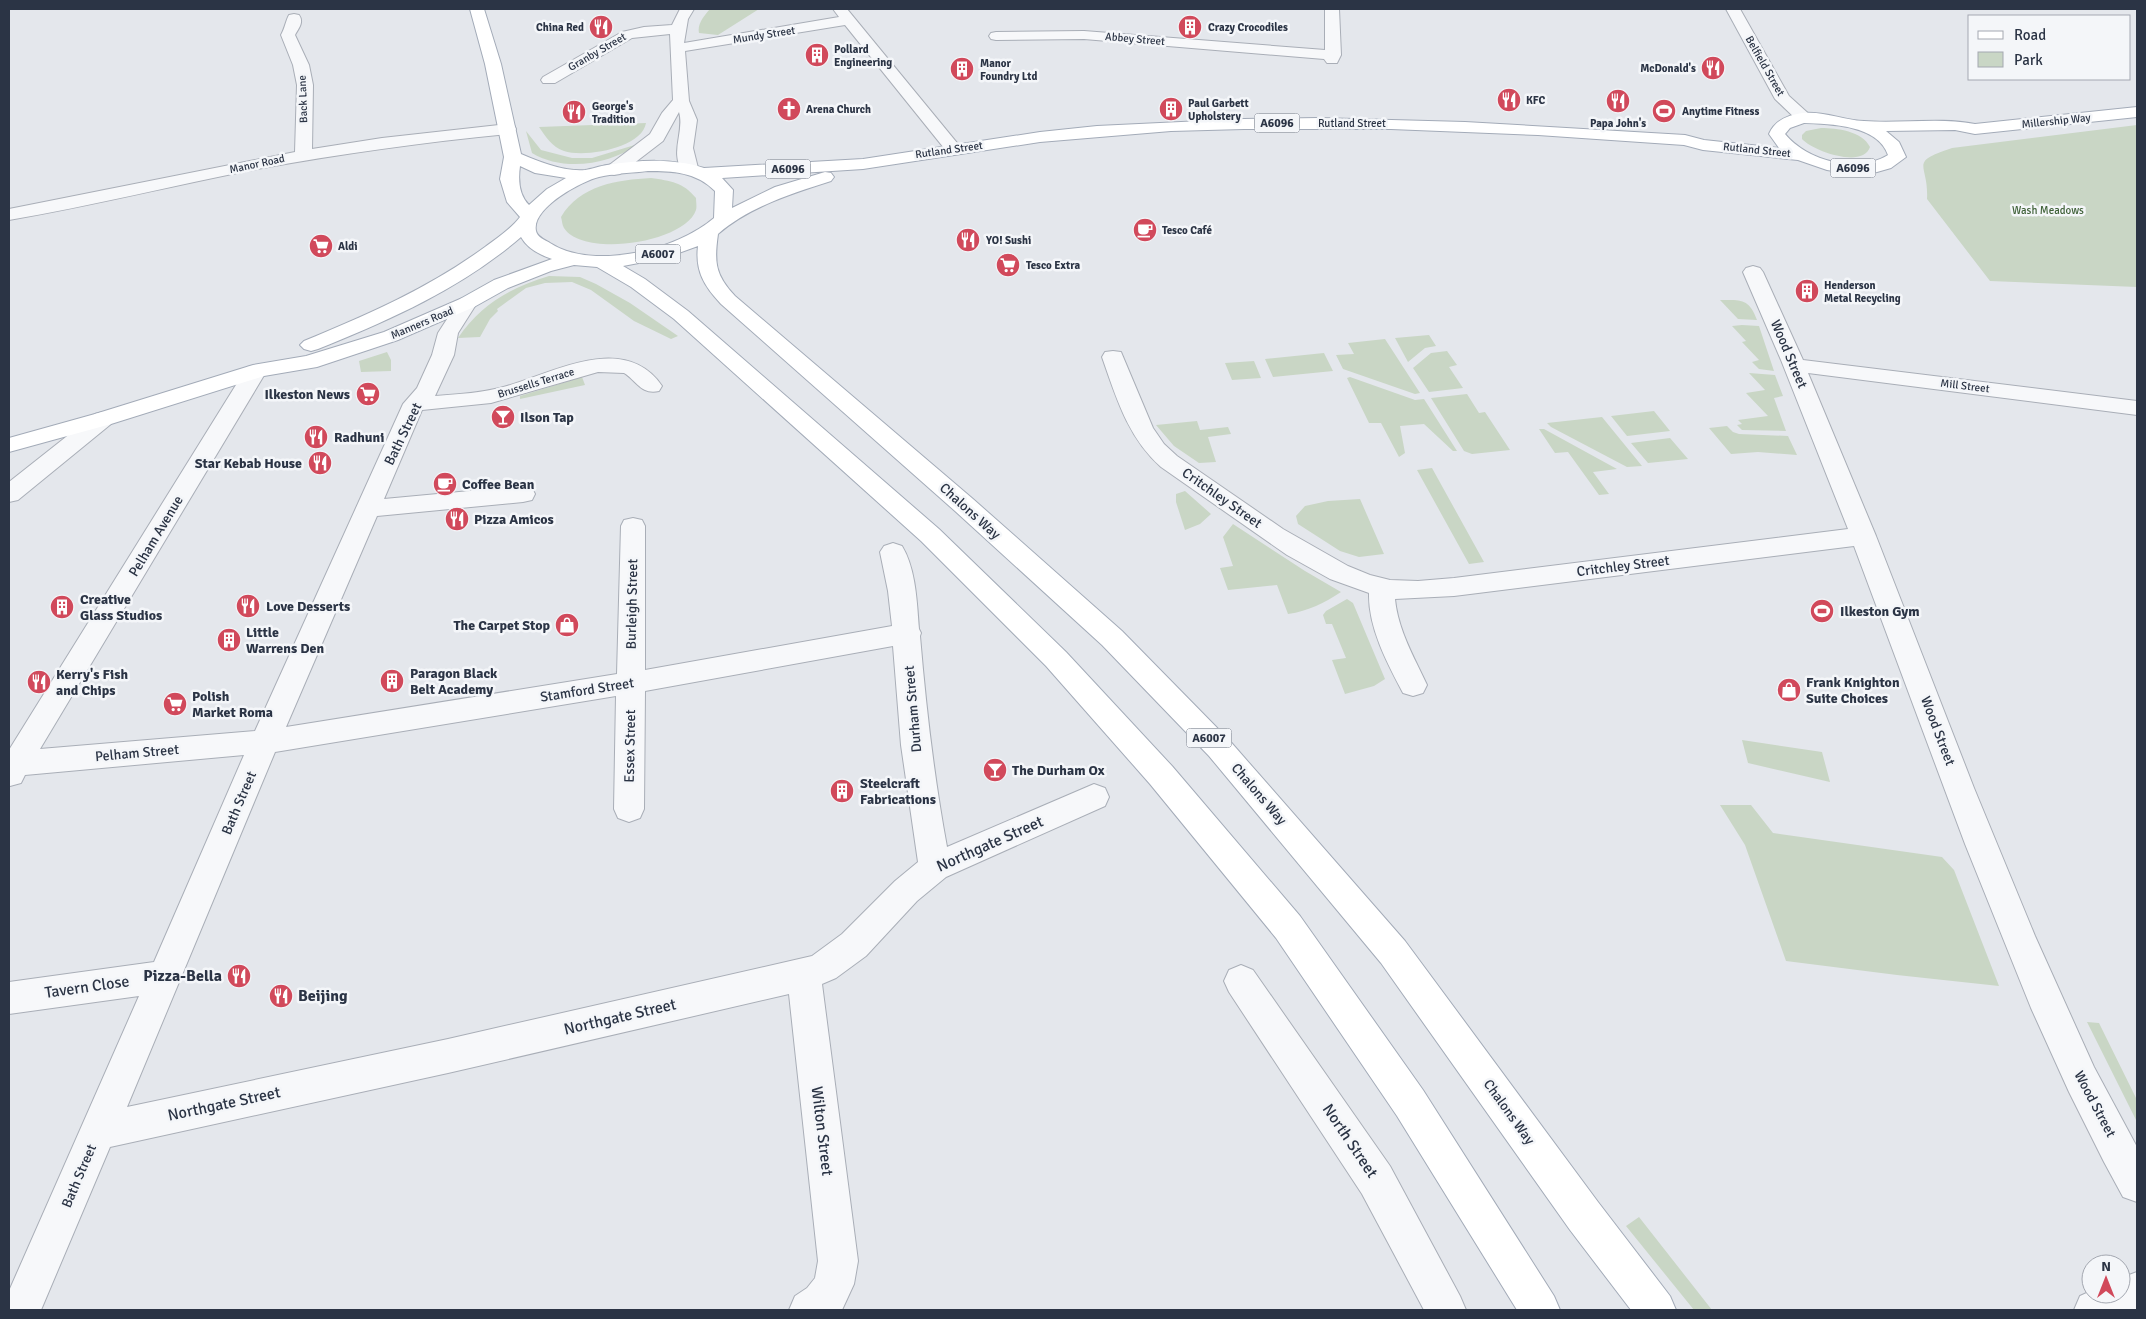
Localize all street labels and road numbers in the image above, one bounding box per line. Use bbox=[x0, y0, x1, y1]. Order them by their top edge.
street label: Mundy Street bbox=[732, 24, 796, 46]
street label: Granby Street bbox=[566, 30, 628, 74]
street label: Abbey Street bbox=[1105, 30, 1166, 48]
street label: Belfield Street bbox=[1743, 34, 1788, 99]
street label: Back Lane bbox=[296, 75, 310, 123]
street label: Millership Way bbox=[2021, 111, 2092, 131]
road number: A6096 bbox=[1254, 114, 1300, 132]
street label: Rutland Street bbox=[1318, 117, 1386, 130]
street label: Rutland Street bbox=[914, 139, 984, 161]
street label: Rutland Street bbox=[1723, 140, 1792, 160]
street label: Manor Road bbox=[228, 152, 286, 176]
road number: A6096 bbox=[1830, 158, 1876, 178]
road number: A6096 bbox=[766, 160, 810, 178]
road number: A6007 bbox=[636, 244, 680, 264]
street label: Manners Road bbox=[389, 304, 455, 342]
street label: Wood Street bbox=[1767, 317, 1811, 391]
street label: Brussells Terrace bbox=[496, 365, 576, 401]
street label: Mill Street bbox=[1940, 377, 1990, 395]
street label: Bath Street bbox=[381, 400, 425, 468]
street label: Critchley Street bbox=[1179, 464, 1265, 532]
street label: Chalons Way bbox=[936, 479, 1004, 543]
street label: Pelham Avenue bbox=[125, 492, 187, 580]
street label: Critchley Street bbox=[1576, 552, 1671, 580]
street label: Burleigh Street bbox=[623, 558, 641, 649]
street label: Durham Street bbox=[901, 665, 925, 753]
street label: Stamford Street bbox=[539, 674, 635, 706]
street label: Wood Street bbox=[1917, 694, 1959, 768]
street label: Essex Street bbox=[621, 709, 639, 783]
road number: A6007 bbox=[1186, 728, 1232, 748]
street label: Pelham Street bbox=[94, 741, 180, 765]
street label: Chalons Way bbox=[1228, 760, 1291, 829]
street label: Bath Street bbox=[218, 769, 260, 837]
street label: Northgate Street bbox=[934, 811, 1047, 876]
street label: Tavern Close bbox=[43, 971, 131, 1003]
street label: Northgate Street bbox=[562, 994, 679, 1040]
street label: Wood Street bbox=[2070, 1068, 2120, 1140]
street label: Chalons Way bbox=[1480, 1076, 1539, 1148]
street label: Northgate Street bbox=[166, 1082, 283, 1126]
street label: Wilton Street bbox=[807, 1085, 837, 1177]
street label: North Street bbox=[1318, 1100, 1382, 1182]
street label: Bath Street bbox=[58, 1142, 100, 1210]

